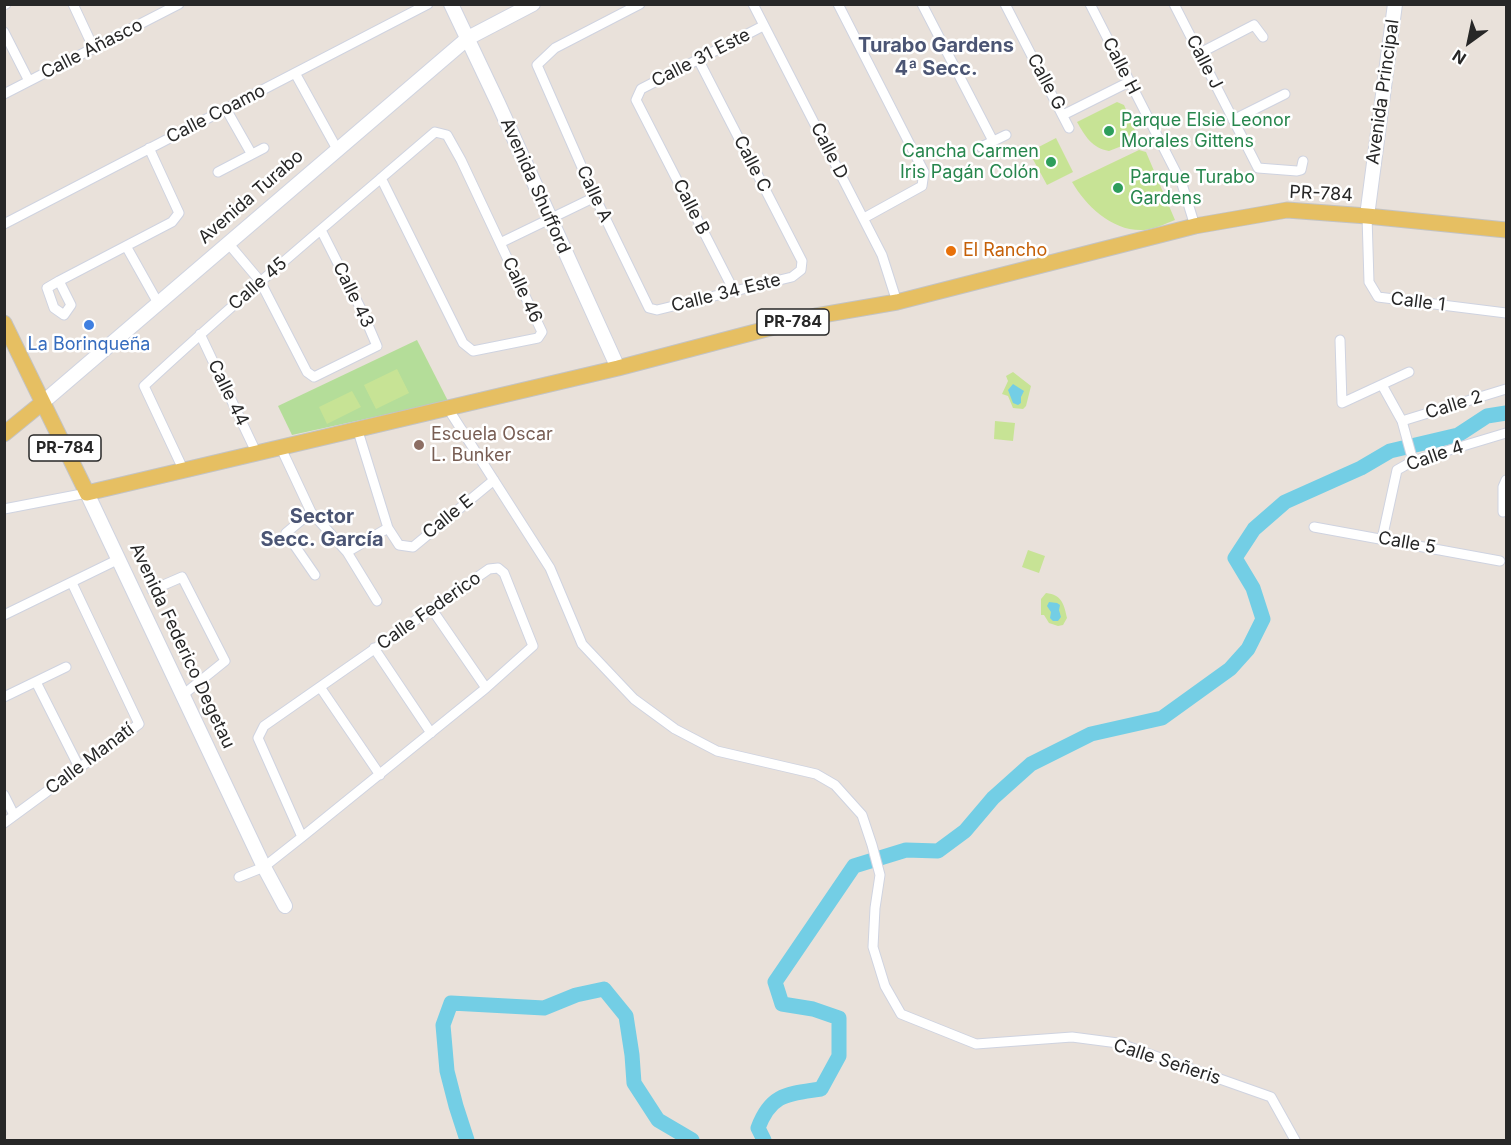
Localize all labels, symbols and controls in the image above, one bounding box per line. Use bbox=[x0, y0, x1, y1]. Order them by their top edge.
north arrow bbox=[1439, 12, 1499, 72]
street label: Calle Añasco bbox=[38, 14, 146, 84]
street label: Avenida Principal bbox=[1362, 18, 1404, 166]
street label: Calle 31 Este bbox=[648, 24, 754, 92]
street label: Calle J bbox=[1181, 31, 1227, 93]
district label: Turabo Gardens 4ª Secc. bbox=[858, 34, 1014, 81]
street label: Calle H bbox=[1098, 34, 1144, 98]
text: N bbox=[1449, 45, 1470, 69]
street label: Calle G bbox=[1022, 50, 1070, 114]
street label: Calle Coamo bbox=[163, 80, 269, 148]
place label: Parque Elsie Leonor Morales Gittens bbox=[1121, 110, 1291, 152]
street label: Avenida Shufford bbox=[495, 115, 575, 257]
street label: Calle D bbox=[806, 119, 852, 183]
marker: Parque Elsie Leonor Morales Gittens bbox=[1102, 124, 1116, 138]
street label: Calle C bbox=[729, 132, 775, 196]
place label: Cancha Carmen Iris Pagán Colón bbox=[900, 141, 1039, 184]
street label: Avenida Turabo bbox=[194, 145, 308, 249]
marker: Cancha Carmen Iris Pagán Colón bbox=[1044, 155, 1058, 169]
street label: Calle A bbox=[572, 162, 616, 226]
place label: Parque Turabo Gardens bbox=[1130, 167, 1255, 210]
street label: Calle B bbox=[668, 176, 714, 238]
marker: Parque Turabo Gardens bbox=[1111, 181, 1125, 195]
street label: PR-784 bbox=[1289, 182, 1353, 206]
place label: El Rancho bbox=[963, 240, 1047, 262]
marker: El Rancho bbox=[944, 244, 958, 258]
street label: Calle 45 bbox=[224, 253, 292, 315]
street label: Calle 46 bbox=[497, 254, 547, 326]
street label: Calle 43 bbox=[328, 259, 378, 331]
street label: Calle 34 Este bbox=[669, 269, 783, 317]
street label: Calle 1 bbox=[1389, 288, 1447, 316]
road number: PR-784 bbox=[757, 309, 829, 335]
marker: La Borinqueña bbox=[82, 318, 96, 332]
place label: La Borinqueña bbox=[28, 334, 150, 356]
street label: Calle 44 bbox=[203, 356, 253, 430]
street label: Calle 2 bbox=[1423, 386, 1485, 424]
place label: Escuela Oscar L. Bunker bbox=[431, 424, 553, 466]
road number: PR-784 bbox=[29, 435, 101, 461]
street label: Calle 4 bbox=[1404, 436, 1466, 476]
marker: Escuela Oscar L. Bunker bbox=[412, 438, 426, 452]
street label: Calle E bbox=[419, 490, 477, 544]
district label: Sector Secc. García bbox=[260, 505, 384, 552]
street label: Calle 5 bbox=[1376, 527, 1438, 559]
street label: Avenida Federico Degetau bbox=[125, 540, 239, 752]
street label: Calle Federico bbox=[373, 567, 485, 655]
street label: Calle Manatí bbox=[42, 719, 138, 799]
street label: Calle Señeris bbox=[1111, 1034, 1223, 1090]

